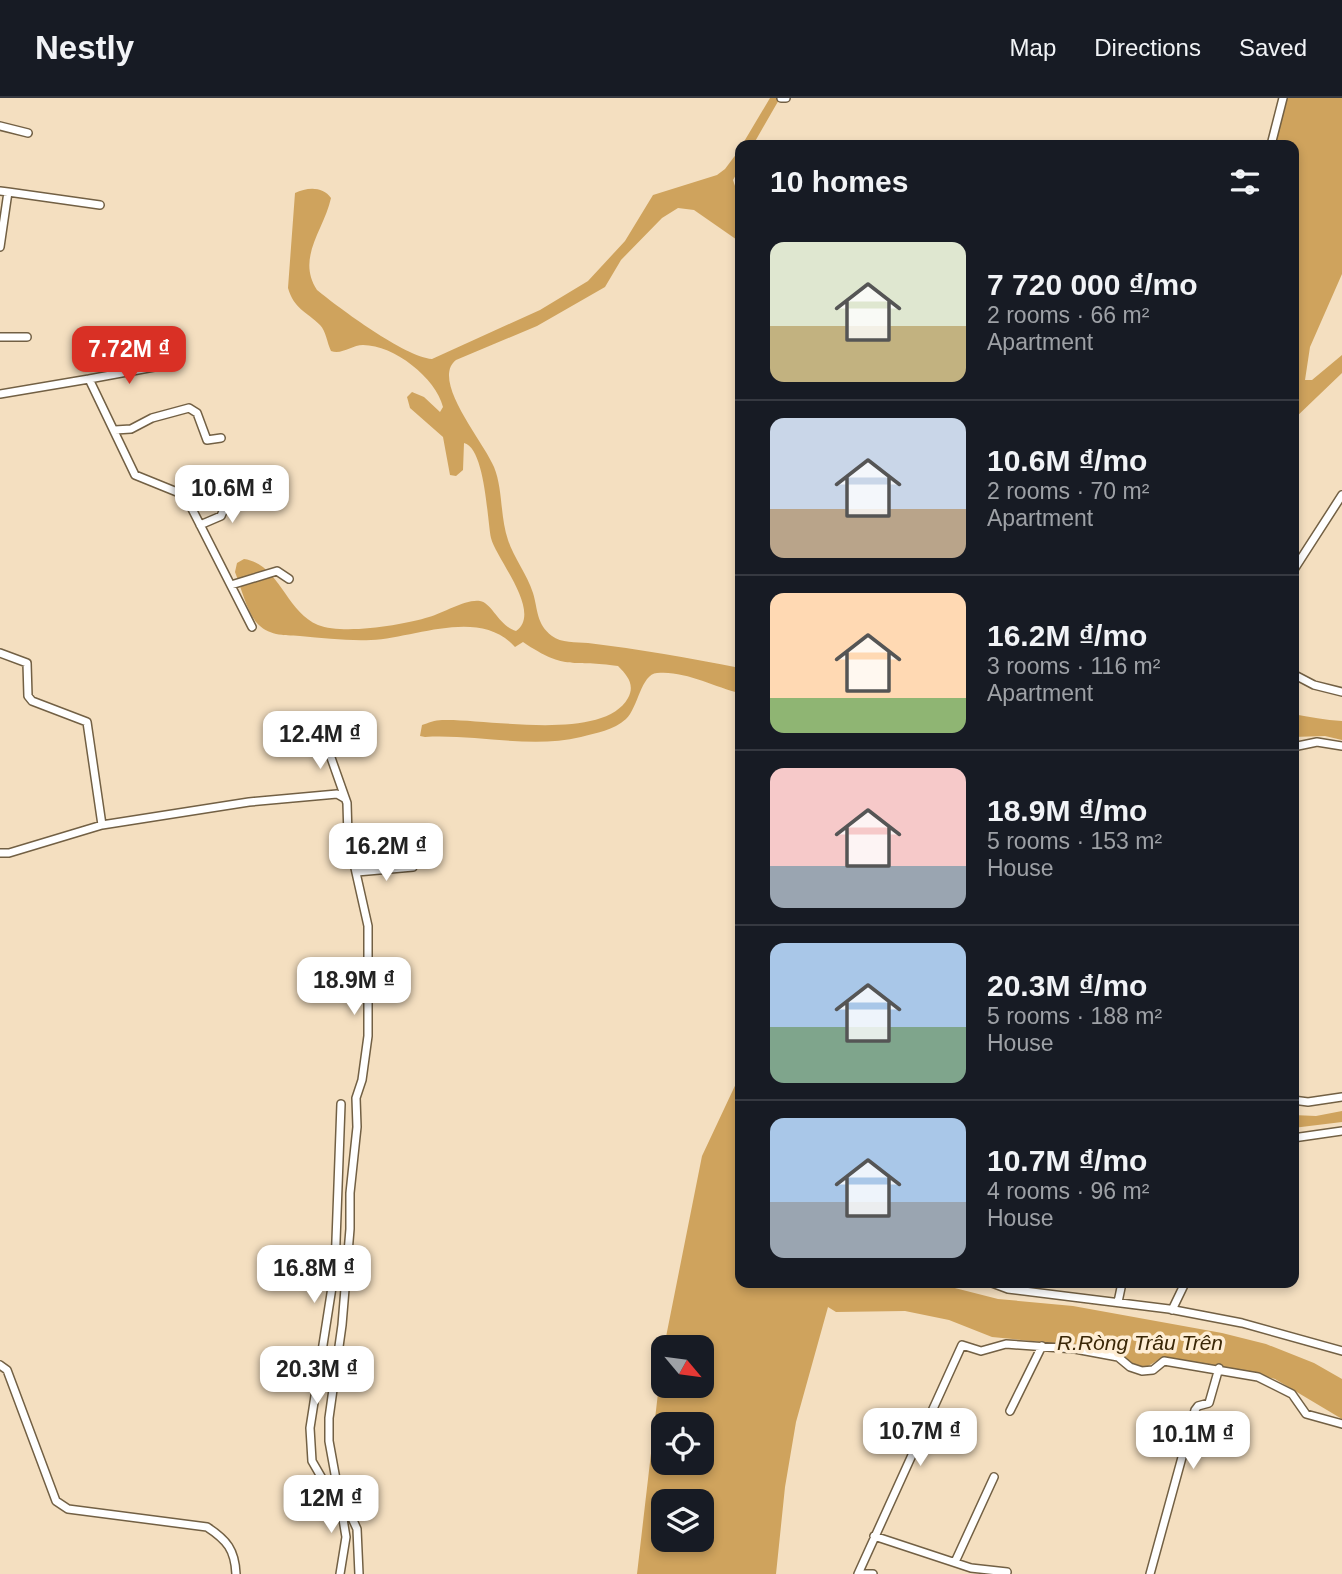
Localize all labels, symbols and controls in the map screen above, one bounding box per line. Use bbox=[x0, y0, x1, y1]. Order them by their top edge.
text: Nestly bbox=[35, 29, 134, 66]
text: Map bbox=[1010, 34, 1056, 61]
text: Directions bbox=[1094, 34, 1201, 61]
text: Saved bbox=[1239, 34, 1307, 61]
icon: filters bbox=[1226, 163, 1264, 201]
text: 10 homes bbox=[770, 165, 908, 198]
text: 7 720 000 ₫/mo bbox=[987, 268, 1198, 301]
icon: home bbox=[826, 270, 910, 354]
text: 2 rooms · 66 m² bbox=[987, 302, 1149, 328]
pin: 7.72M ₫ bbox=[64, 327, 194, 386]
text: Apartment bbox=[987, 329, 1093, 355]
text: 7.72M ₫ bbox=[88, 336, 170, 362]
text: 10.6M ₫/mo bbox=[987, 444, 1147, 477]
icon: home bbox=[826, 446, 910, 530]
pin: 10.6M ₫ bbox=[167, 466, 297, 525]
text: 10.6M ₫ bbox=[191, 475, 273, 501]
text: 2 rooms · 70 m² bbox=[987, 478, 1149, 504]
text: Apartment bbox=[987, 505, 1093, 531]
text: 16.2M ₫/mo bbox=[987, 619, 1147, 652]
icon: home bbox=[826, 621, 910, 705]
text: 3 rooms · 116 m² bbox=[987, 653, 1160, 679]
text: Apartment bbox=[987, 680, 1093, 706]
pin: 12.4M ₫ bbox=[255, 712, 385, 771]
text: 12.4M ₫ bbox=[279, 721, 361, 747]
text: 18.9M ₫/mo bbox=[987, 794, 1147, 827]
icon: home bbox=[826, 796, 910, 880]
pin: 16.2M ₫ bbox=[321, 824, 451, 883]
text: 5 rooms · 153 m² bbox=[987, 828, 1162, 854]
text: 16.2M ₫ bbox=[345, 833, 427, 859]
text: House bbox=[987, 855, 1053, 881]
pin: 18.9M ₫ bbox=[289, 958, 419, 1017]
text: 18.9M ₫ bbox=[313, 967, 395, 993]
text: 20.3M ₫/mo bbox=[987, 969, 1147, 1002]
icon: home bbox=[826, 971, 910, 1055]
text: 5 rooms · 188 m² bbox=[987, 1003, 1162, 1029]
text: House bbox=[987, 1030, 1053, 1056]
text: 10.7M ₫/mo bbox=[987, 1144, 1147, 1177]
icon: home bbox=[826, 1146, 910, 1230]
text: 4 rooms · 96 m² bbox=[987, 1178, 1149, 1204]
text: House bbox=[987, 1205, 1053, 1231]
pin: 16.8M ₫ bbox=[249, 1246, 379, 1305]
text: 16.8M ₫ bbox=[273, 1255, 355, 1281]
water label: R.Ròng Trâu Trên bbox=[1057, 1331, 1223, 1354]
north arrow bbox=[651, 1335, 714, 1398]
map controls bbox=[651, 1335, 714, 1552]
pin: 20.3M ₫ bbox=[252, 1346, 382, 1406]
text: 20.3M ₫ bbox=[276, 1356, 358, 1382]
pin: 10.7M ₫ bbox=[855, 1408, 985, 1468]
button: locate bbox=[651, 1412, 714, 1475]
pin: 10.1M ₫ bbox=[1128, 1412, 1258, 1471]
text: 10.7M ₫ bbox=[879, 1418, 961, 1444]
text: 10.1M ₫ bbox=[1152, 1421, 1234, 1447]
pin: 12M ₫ bbox=[282, 1476, 380, 1535]
text: 12M ₫ bbox=[300, 1485, 362, 1511]
button: layers bbox=[651, 1489, 714, 1552]

